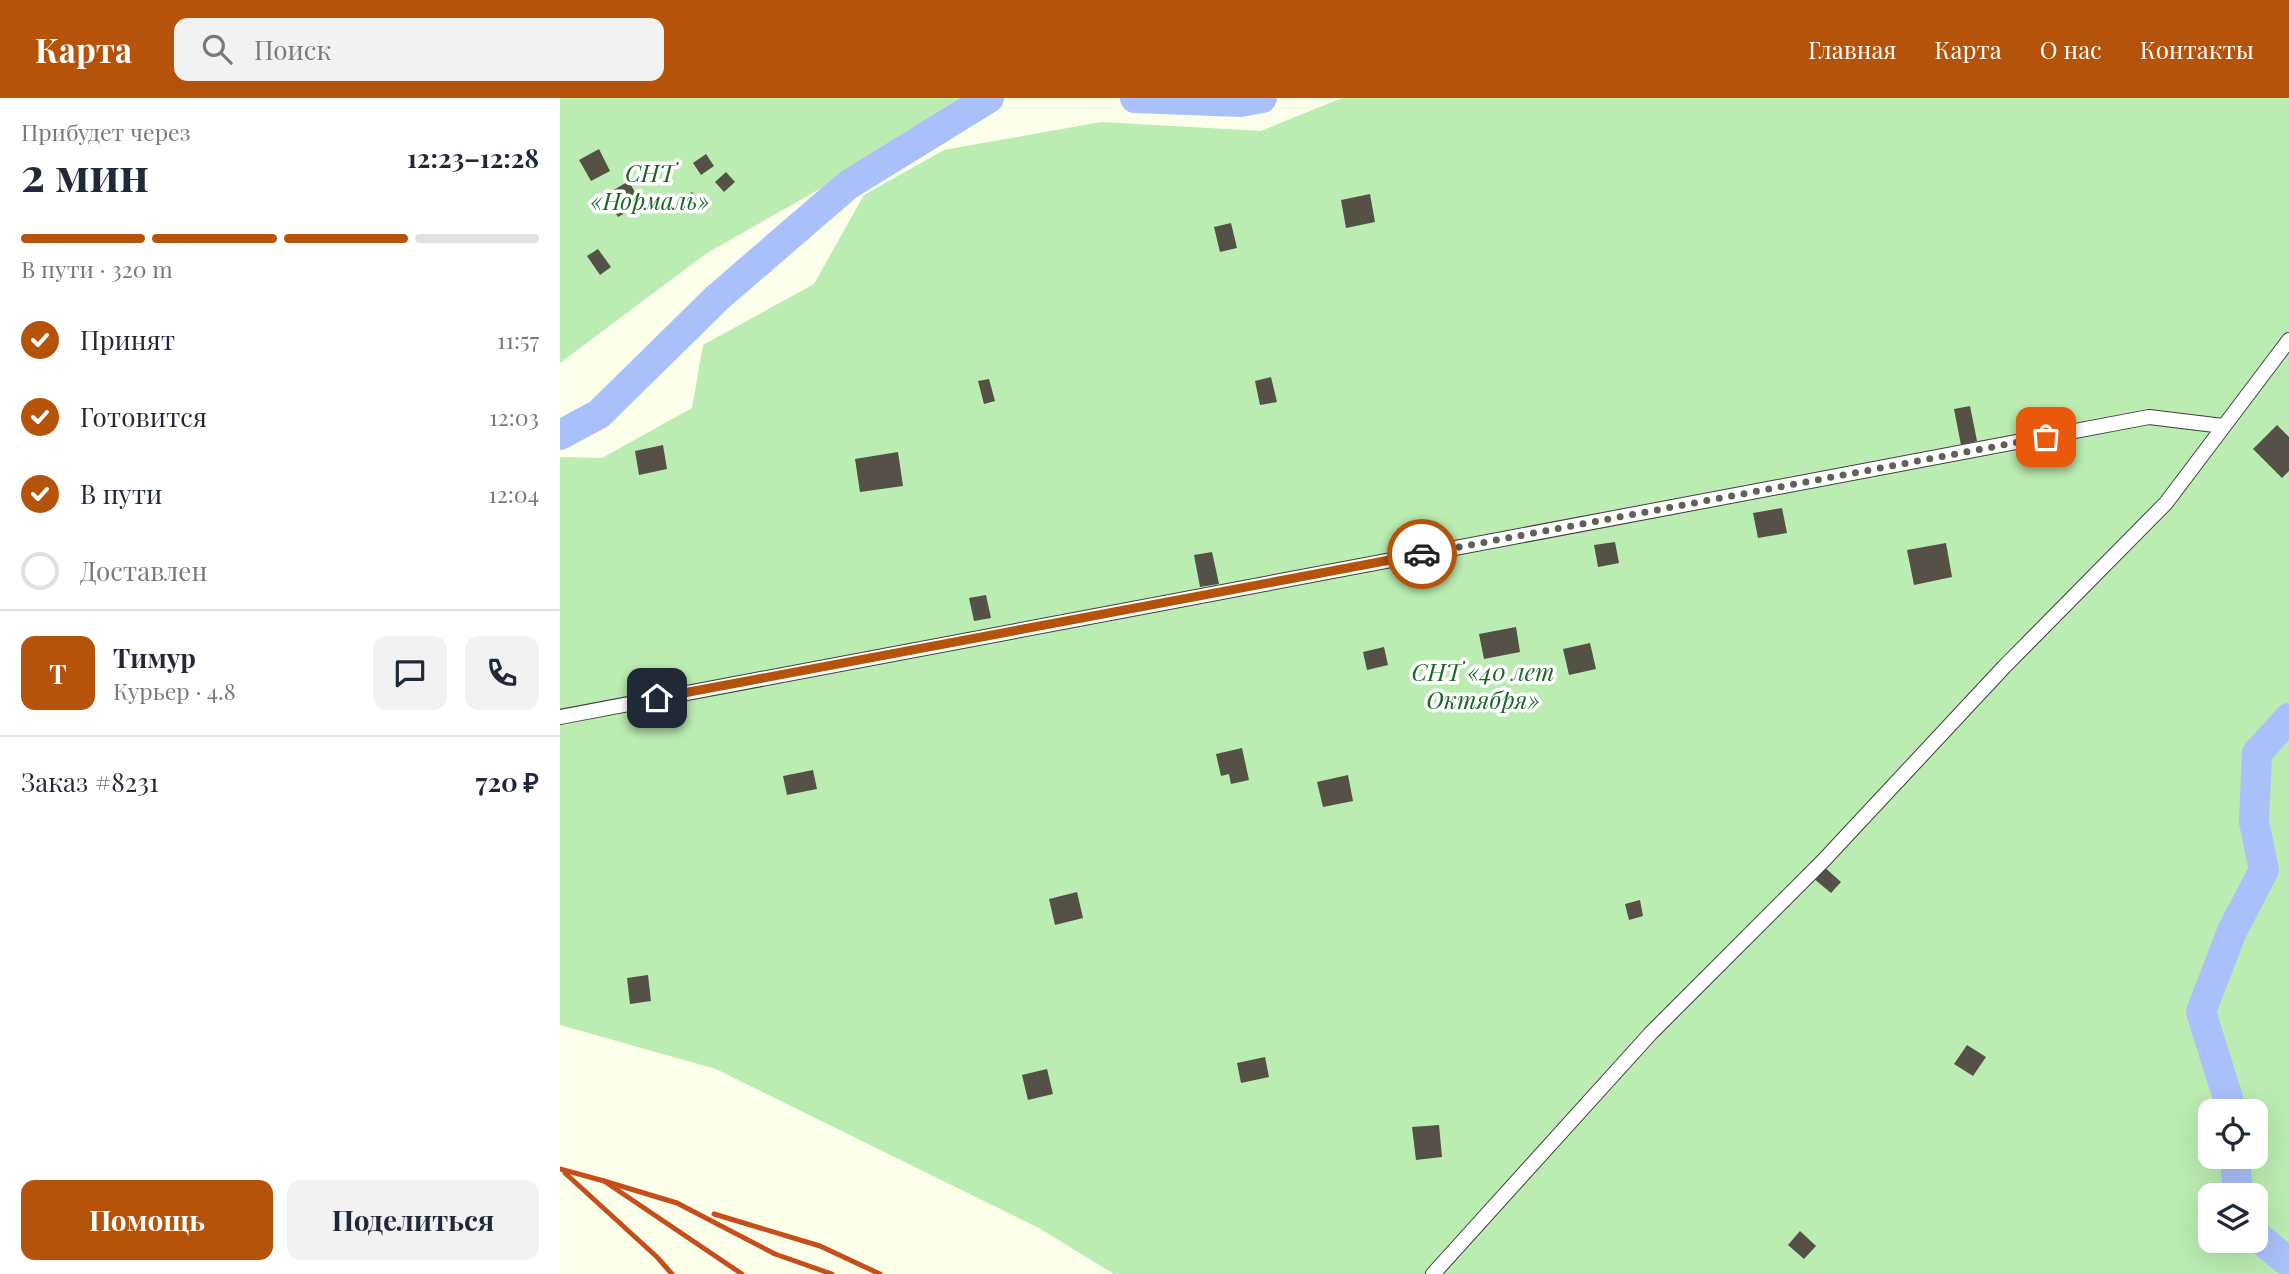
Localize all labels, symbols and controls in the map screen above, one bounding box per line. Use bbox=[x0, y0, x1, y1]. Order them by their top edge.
search box bbox=[174, 18, 664, 81]
text: Карта bbox=[35, 27, 132, 71]
icon: search bbox=[198, 30, 236, 68]
text: Поиск bbox=[254, 32, 331, 67]
text: Главная bbox=[1808, 33, 1896, 65]
text: Карта bbox=[1934, 33, 2002, 65]
text: О нас bbox=[2040, 33, 2102, 65]
text: Контакты bbox=[2140, 33, 2254, 65]
text: Прибудет через bbox=[21, 116, 190, 147]
text: 12:23–12:28 bbox=[407, 140, 539, 175]
text: 2 мин bbox=[21, 142, 149, 204]
park label: СНТ «Нормаль» bbox=[590, 156, 710, 216]
text: В пути · 320 m bbox=[21, 253, 173, 284]
icon: check bbox=[21, 321, 59, 359]
text: Принят bbox=[80, 322, 175, 357]
text: 11:57 bbox=[497, 324, 539, 355]
icon: check bbox=[21, 398, 59, 436]
text: Готовится bbox=[80, 399, 207, 434]
text: 12:03 bbox=[489, 401, 539, 432]
pin bbox=[2016, 407, 2076, 467]
icon: bag bbox=[2027, 418, 2065, 456]
icon: check bbox=[21, 475, 59, 513]
text: В пути bbox=[80, 476, 162, 511]
text: 12:04 bbox=[488, 478, 539, 509]
courier bbox=[1387, 519, 1457, 589]
icon: car bbox=[1403, 535, 1441, 573]
text: Доставлен bbox=[80, 553, 207, 588]
button: chat bbox=[373, 636, 447, 710]
button: phone bbox=[465, 636, 539, 710]
text: Тимур bbox=[113, 640, 196, 675]
park label: СНТ «40 лет Октября» bbox=[1411, 655, 1555, 715]
text: Т bbox=[49, 656, 67, 691]
pin bbox=[627, 668, 687, 728]
text: Курьер · 4.8 bbox=[113, 675, 236, 706]
icon: home bbox=[638, 679, 676, 717]
text: Заказ #8231 bbox=[21, 764, 159, 799]
text: 720 ₽ bbox=[476, 764, 539, 799]
map controls bbox=[2198, 1099, 2268, 1253]
button: locate bbox=[2198, 1099, 2268, 1169]
button: Помощь bbox=[21, 1180, 273, 1260]
button: Поделиться bbox=[287, 1180, 539, 1260]
button: layers bbox=[2198, 1183, 2268, 1253]

